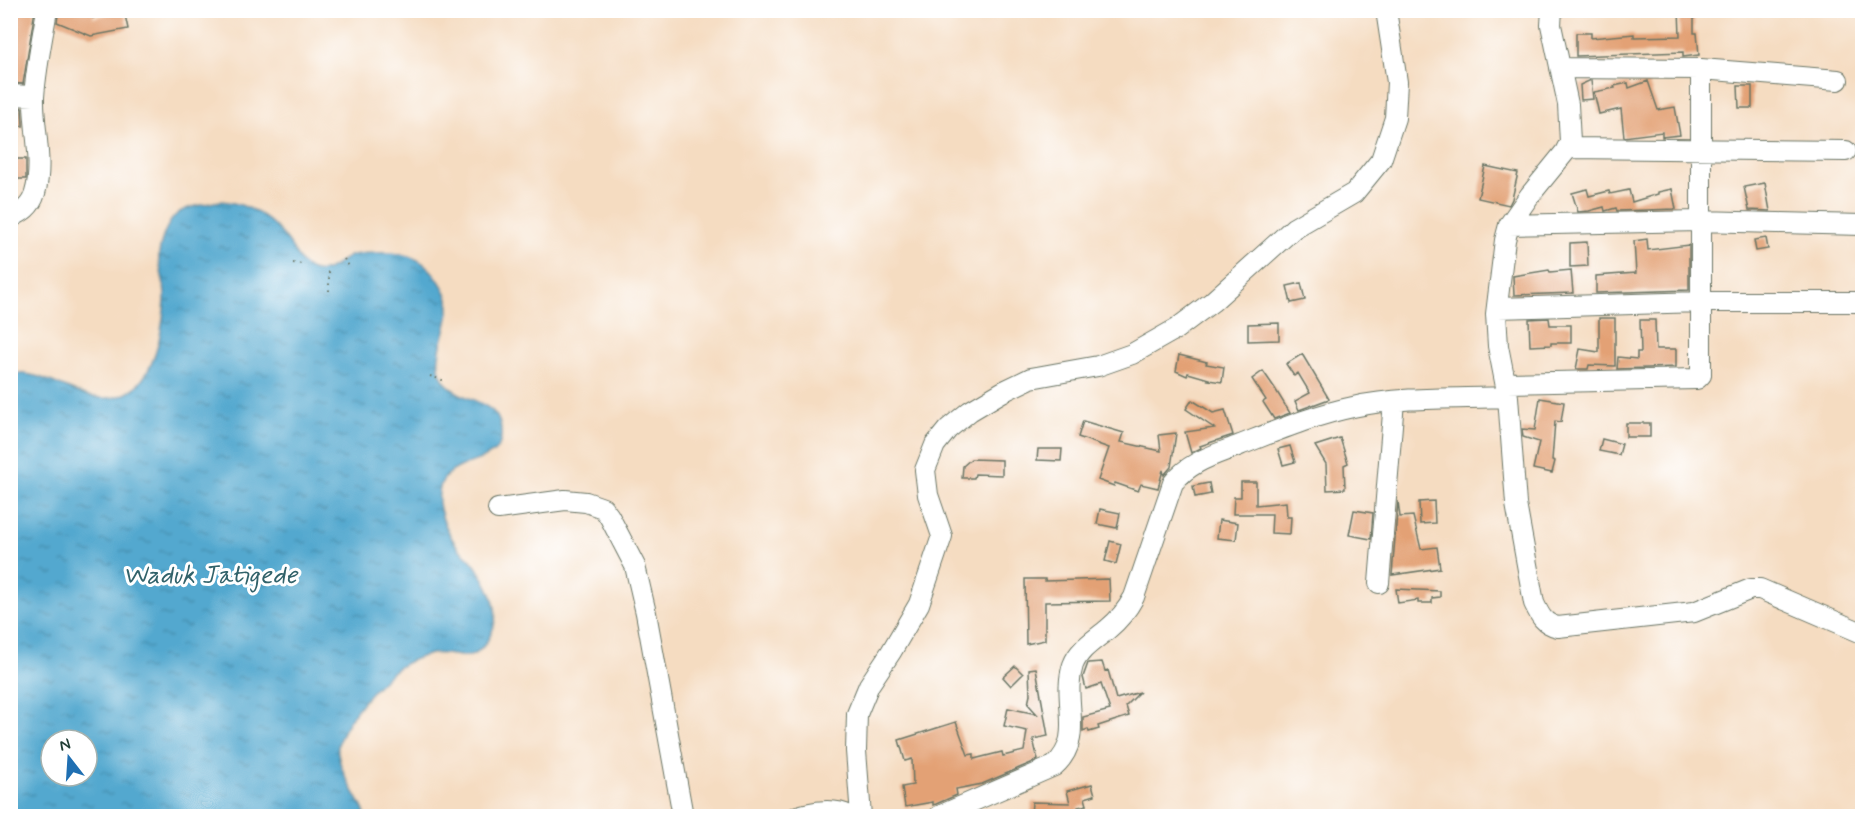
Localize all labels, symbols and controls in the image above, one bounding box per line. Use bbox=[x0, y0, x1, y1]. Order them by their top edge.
water label: Waduk Jatigede bbox=[123, 559, 298, 593]
north arrow bbox=[39, 728, 99, 788]
text: N bbox=[57, 733, 73, 757]

